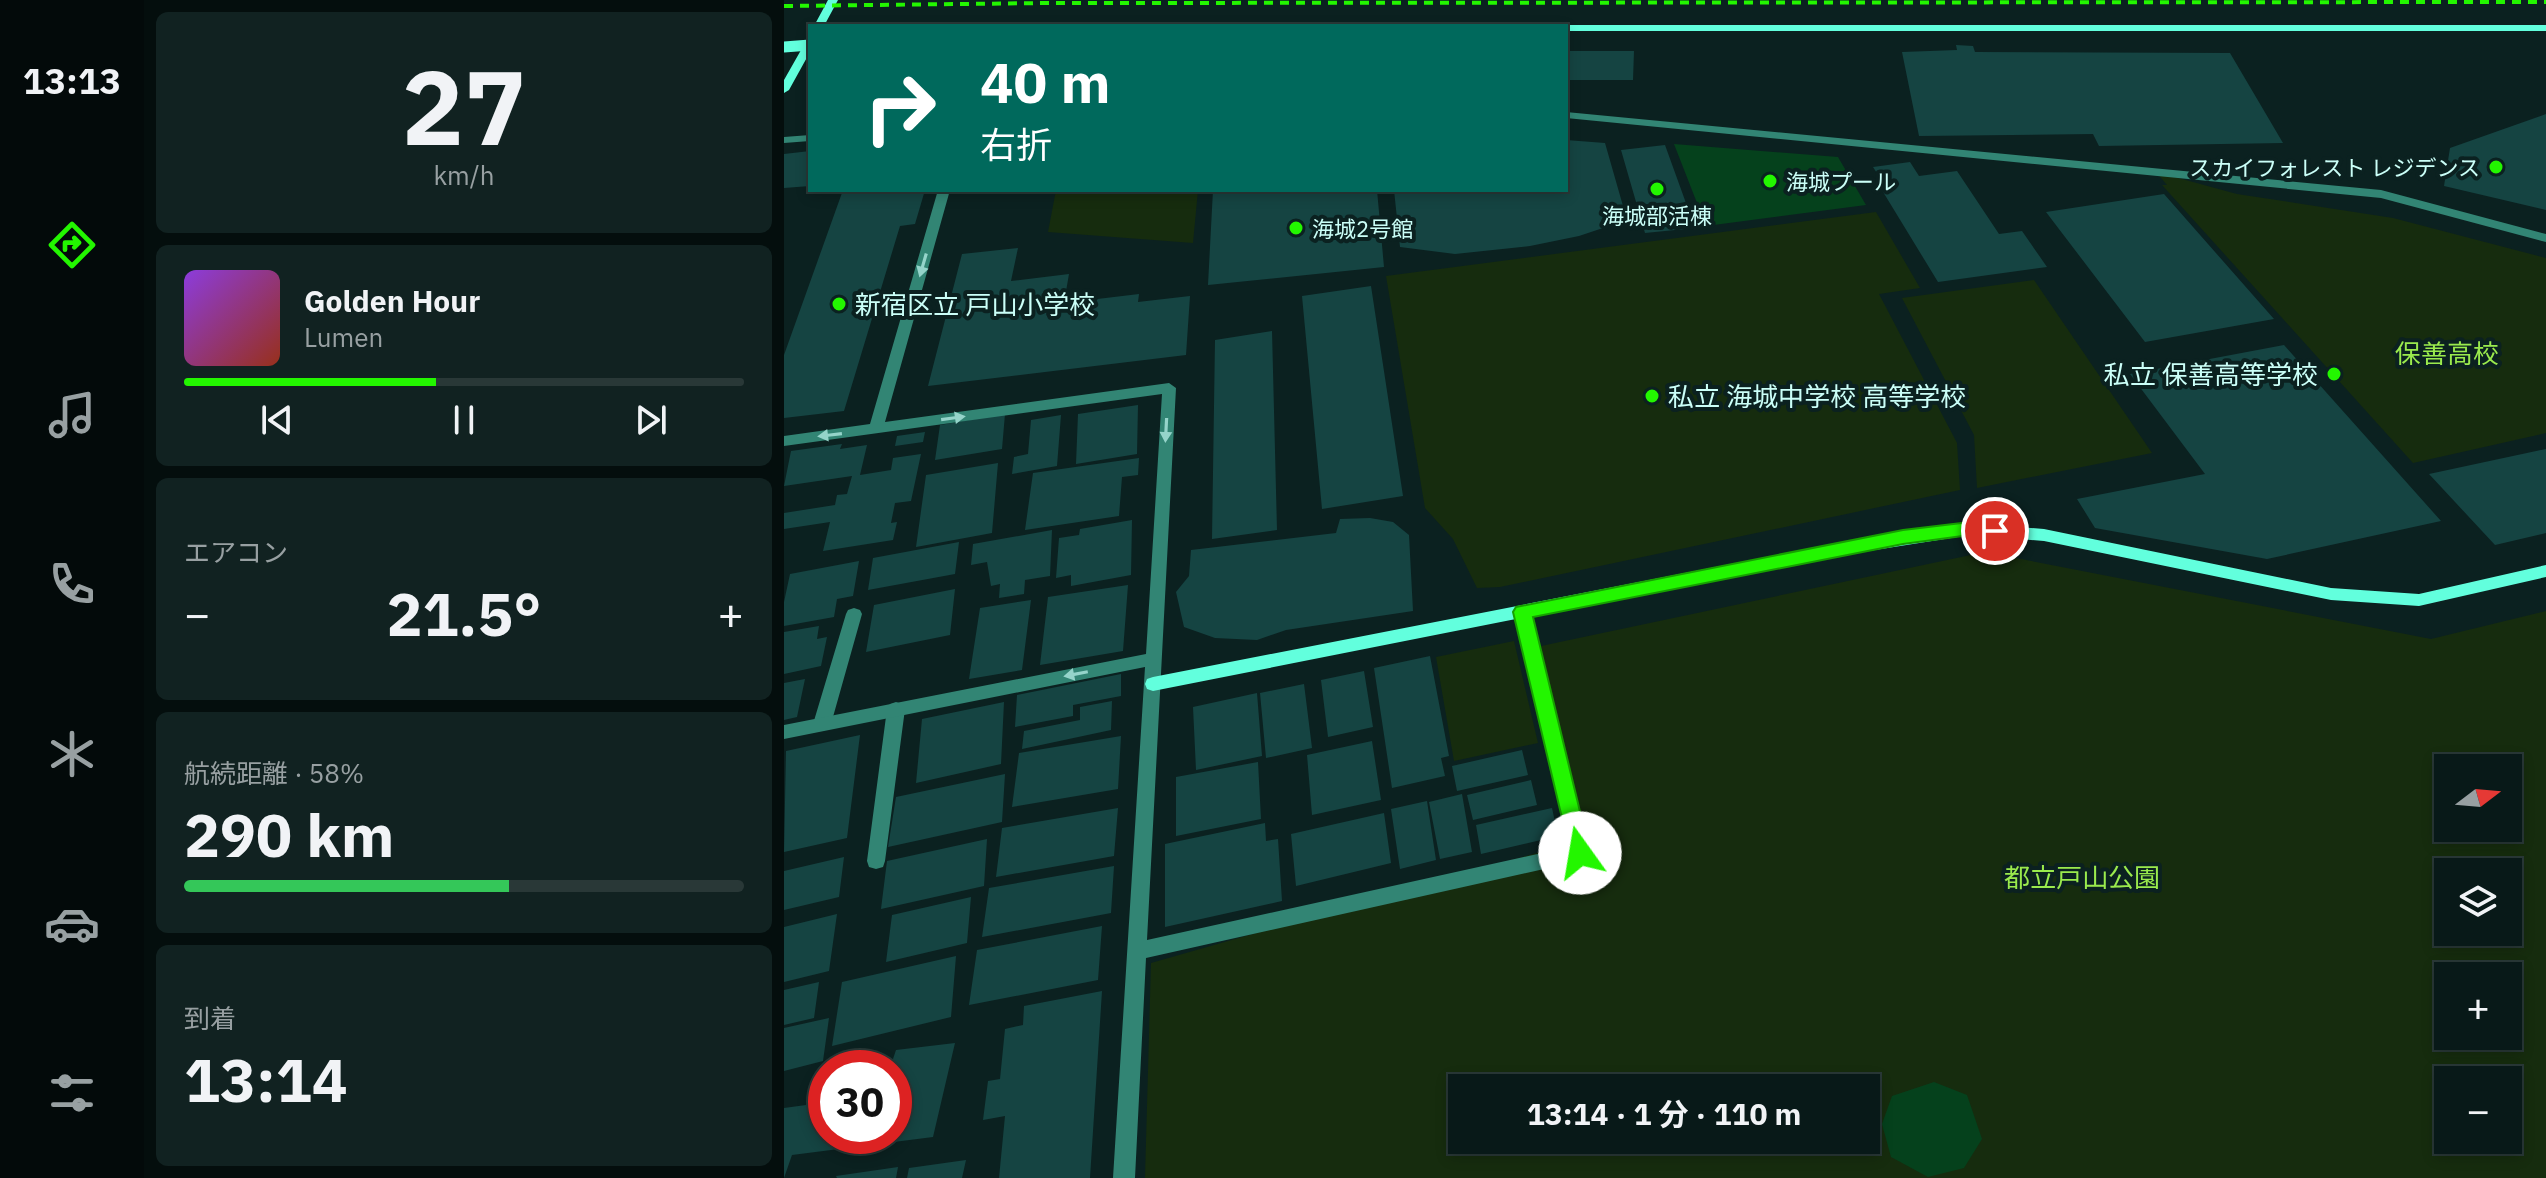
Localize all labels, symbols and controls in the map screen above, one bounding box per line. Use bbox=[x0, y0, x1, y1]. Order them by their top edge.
text: 27 bbox=[402, 38, 526, 174]
text: 40 m bbox=[980, 46, 1110, 118]
icon: right bbox=[848, 56, 952, 160]
text: 13:13 bbox=[23, 57, 121, 104]
text: 右折 bbox=[980, 121, 1052, 168]
place label: スカイフォレスト レジデンス bbox=[2189, 153, 2480, 182]
text: km/h bbox=[433, 158, 495, 192]
marker: スカイフォレスト レジデンス bbox=[2487, 158, 2505, 176]
place label: 海城プール bbox=[1786, 167, 1896, 196]
marker: 海城プール bbox=[1761, 172, 1779, 190]
marker: 海城部活棟 bbox=[1648, 180, 1666, 198]
place label: 海城部活棟 bbox=[1602, 201, 1712, 230]
place label: 海城2号館 bbox=[1312, 214, 1413, 243]
icon: directions bbox=[44, 217, 100, 273]
marker: 海城2号館 bbox=[1287, 219, 1305, 237]
one-way arrow bbox=[916, 253, 929, 277]
text: Golden Hour bbox=[304, 281, 480, 320]
place label: 新宿区立 戸山小学校 bbox=[855, 287, 1095, 321]
marker: 新宿区立 戸山小学校 bbox=[830, 295, 848, 313]
text: Lumen bbox=[304, 320, 383, 354]
park label: 保善高校 bbox=[2395, 336, 2499, 370]
place label: 私立 保善高等学校 bbox=[2104, 357, 2318, 391]
marker: 私立 保善高等学校 bbox=[2325, 365, 2343, 383]
place label: 私立 海城中学校 高等学校 bbox=[1668, 379, 1966, 413]
icon: music bbox=[44, 387, 100, 443]
marker: 私立 海城中学校 高等学校 bbox=[1643, 387, 1661, 405]
icon: previous bbox=[255, 398, 299, 442]
icon: pause bbox=[442, 398, 486, 442]
icon: next bbox=[629, 398, 673, 442]
one-way arrow bbox=[941, 411, 966, 424]
one-way arrow bbox=[1159, 418, 1172, 443]
one-way arrow bbox=[817, 429, 842, 442]
pin bbox=[1961, 497, 2029, 565]
icon: arrive bbox=[1973, 509, 2017, 553]
text: エアコン bbox=[184, 535, 288, 569]
icon: phone bbox=[44, 556, 100, 612]
text: 21.5° bbox=[387, 574, 541, 653]
text: − bbox=[184, 585, 210, 642]
text: + bbox=[718, 585, 744, 642]
one-way arrow bbox=[1064, 668, 1089, 681]
icon: climate bbox=[44, 726, 100, 782]
north arrow bbox=[2434, 754, 2522, 842]
map controls bbox=[2434, 754, 2522, 1154]
text: 航続距離 · 58% bbox=[184, 756, 364, 790]
text: 290 km bbox=[184, 795, 394, 874]
position arrow bbox=[1538, 811, 1622, 895]
button: layers bbox=[2434, 858, 2522, 946]
park label: 都立戸山公園 bbox=[2004, 860, 2160, 894]
icon: car bbox=[44, 896, 100, 952]
button: + bbox=[2434, 962, 2522, 1050]
text: 到着 bbox=[184, 1001, 236, 1035]
text: 13:14 bbox=[184, 1040, 348, 1119]
speed limit sign: 30 bbox=[808, 1050, 912, 1154]
icon: filters bbox=[44, 1065, 100, 1121]
button: − bbox=[2434, 1066, 2522, 1154]
text: 13:14 · 1 分 · 110 m bbox=[1527, 1094, 1801, 1133]

